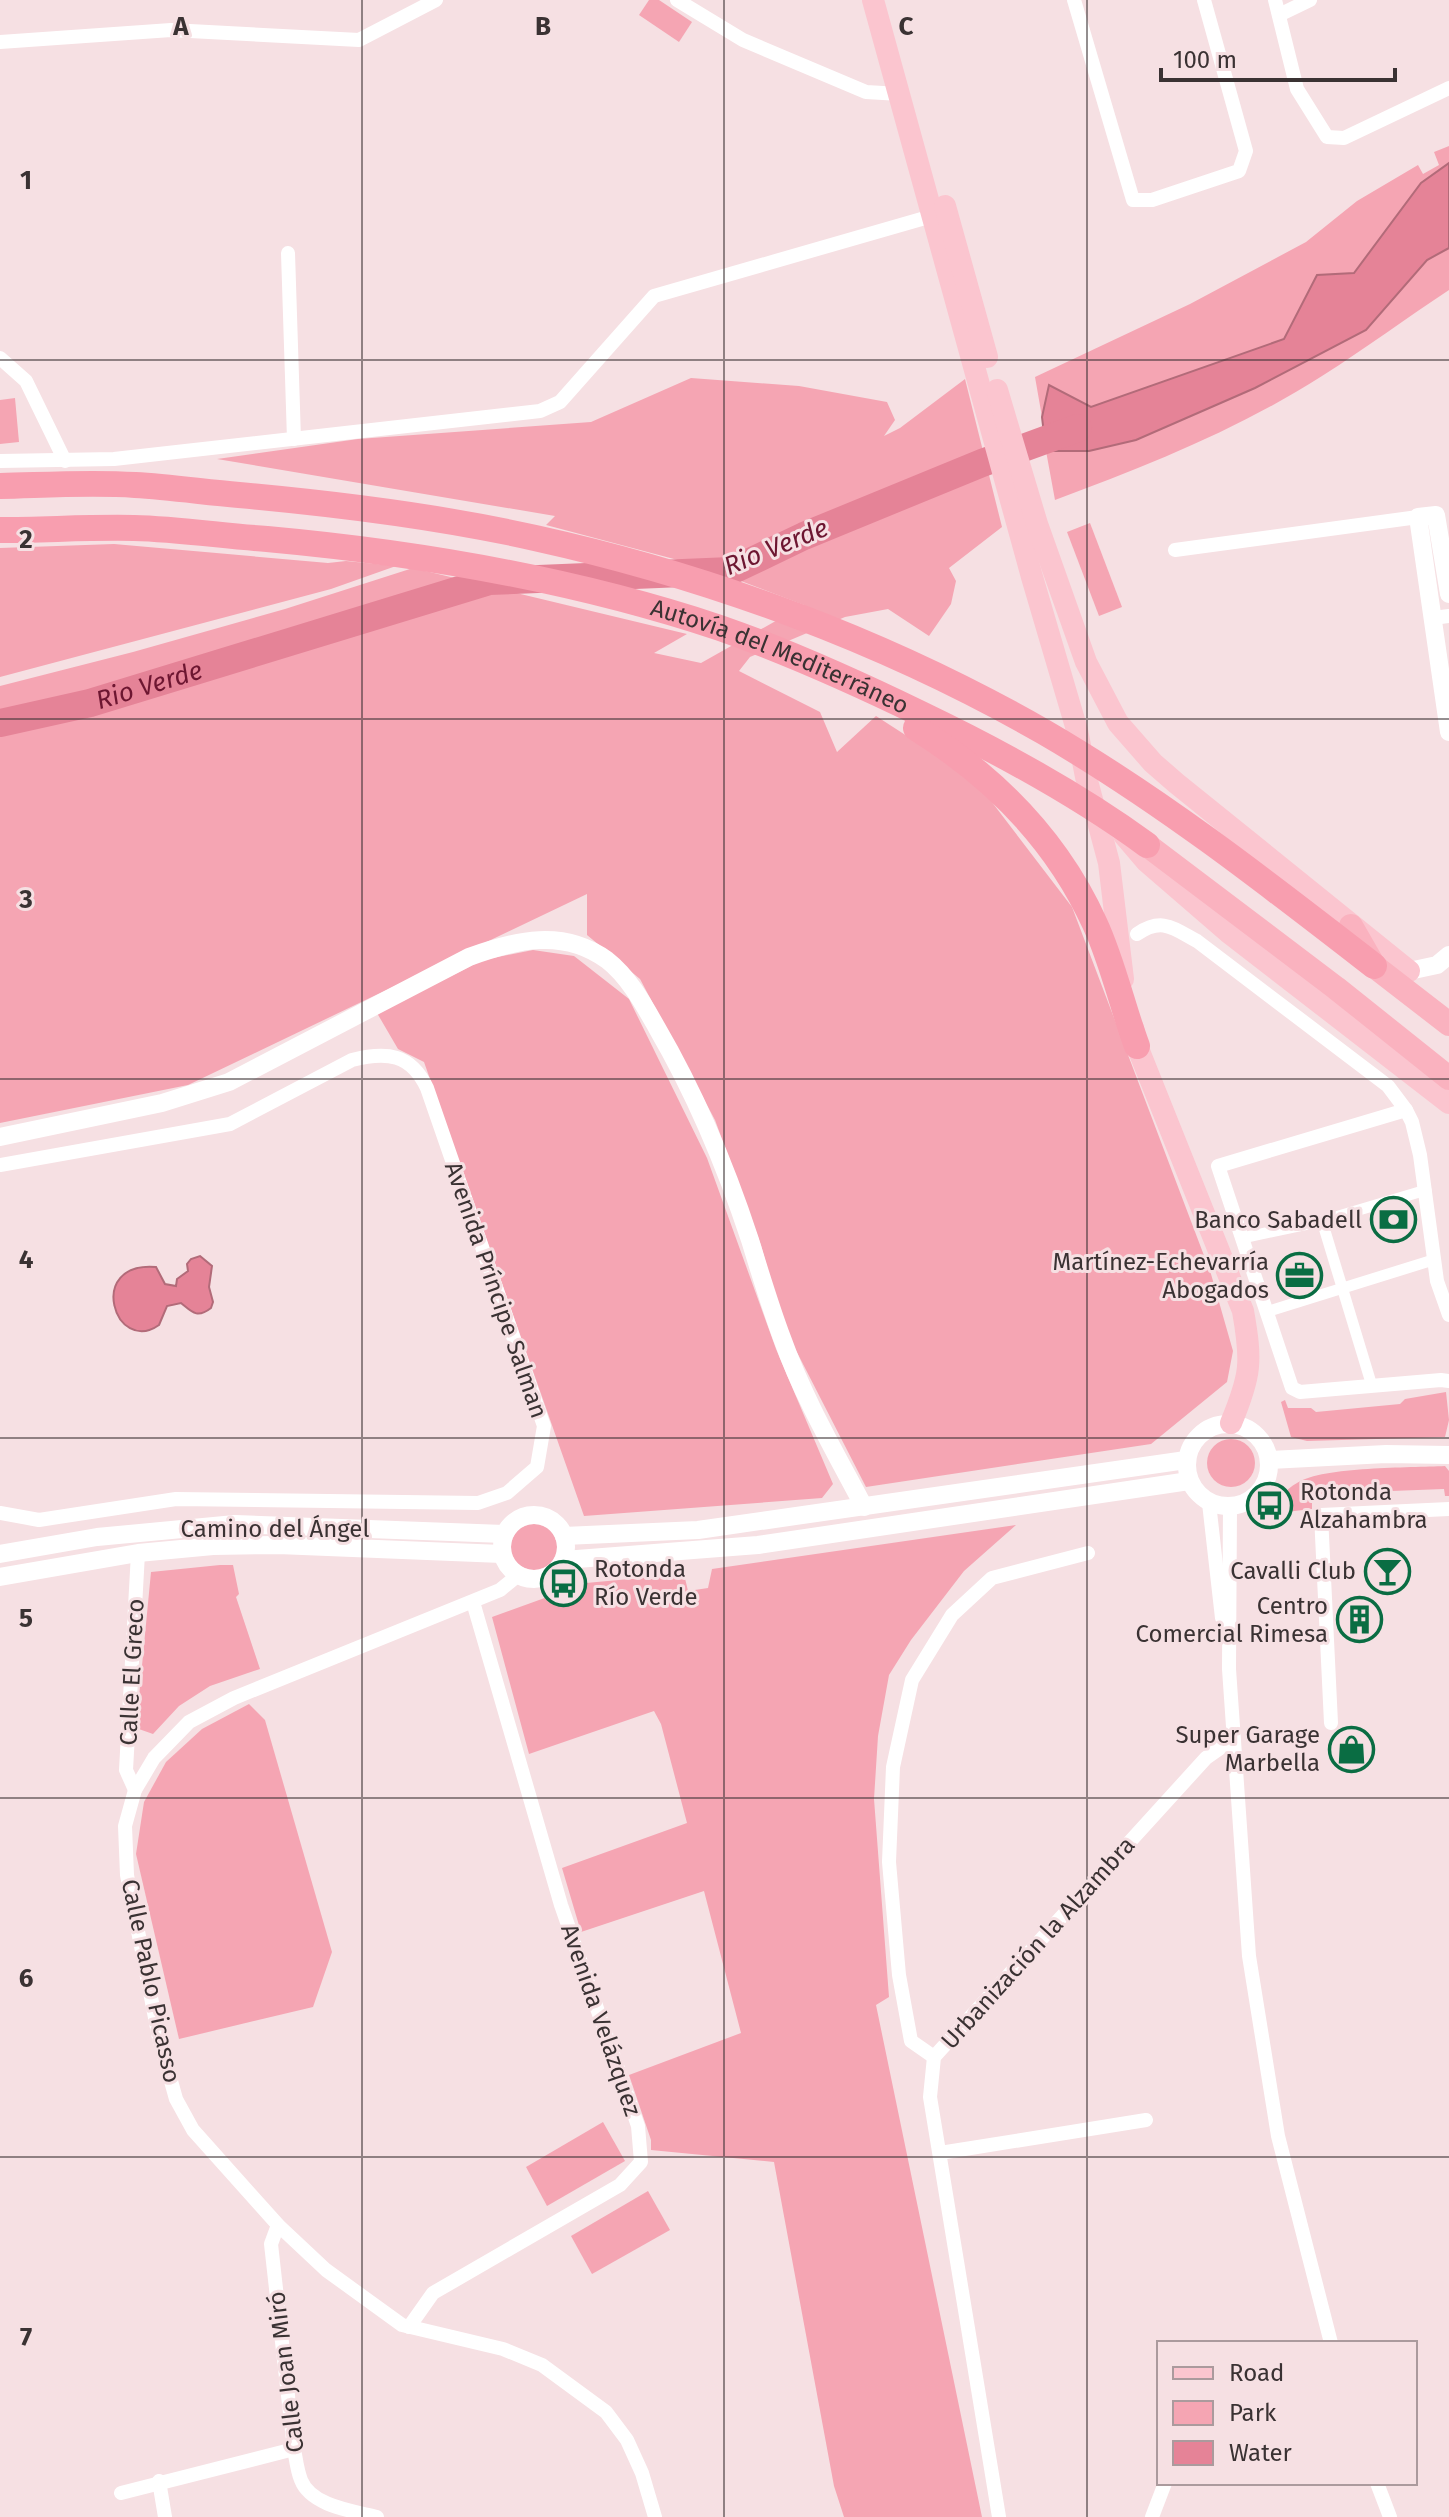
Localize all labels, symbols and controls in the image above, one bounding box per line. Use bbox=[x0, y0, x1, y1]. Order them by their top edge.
text: A bbox=[172, 11, 189, 42]
text: B bbox=[535, 11, 551, 42]
text: C bbox=[899, 11, 914, 42]
scale bar bbox=[1161, 32, 1395, 82]
text: 100 m bbox=[1173, 46, 1237, 74]
text: 1 bbox=[20, 165, 32, 196]
water label: Rio Verde bbox=[719, 512, 833, 582]
text: 2 bbox=[19, 524, 33, 555]
street label: Autovía del Mediterráneo bbox=[648, 593, 913, 720]
water label: Rio Verde bbox=[92, 654, 206, 716]
text: 3 bbox=[18, 884, 33, 915]
street label: Avenida Príncipe Salman bbox=[439, 1158, 553, 1422]
bank icon: Banco Sabadell bbox=[1369, 1196, 1417, 1244]
place label: Banco Sabadell bbox=[1194, 1206, 1362, 1234]
text: 4 bbox=[19, 1244, 34, 1275]
place label: Martínez-Echevarría Abogados bbox=[1053, 1248, 1269, 1304]
office icon: Martínez-Echevarría Abogados bbox=[1276, 1252, 1324, 1300]
place label: Rotonda Alzahambra bbox=[1300, 1478, 1428, 1534]
bus stop icon: Rotonda Alzahambra bbox=[1245, 1482, 1293, 1530]
street label: Camino del Ángel bbox=[181, 1514, 369, 1543]
bar icon: Cavalli Club bbox=[1363, 1547, 1411, 1595]
place label: Rotonda Río Verde bbox=[594, 1555, 697, 1611]
place label: Cavalli Club bbox=[1230, 1557, 1356, 1585]
bus stop icon: Rotonda Río Verde bbox=[539, 1559, 587, 1607]
place label: Centro Comercial Rimesa bbox=[1135, 1592, 1328, 1648]
building icon: Centro Comercial Rimesa bbox=[1335, 1596, 1383, 1644]
street label: Calle El Greco bbox=[114, 1598, 150, 1746]
text: 5 bbox=[19, 1603, 33, 1634]
place label: Super Garage Marbella bbox=[1175, 1721, 1320, 1777]
shop icon: Super Garage Marbella bbox=[1327, 1725, 1375, 1773]
street label: Urbanización la Alzambra bbox=[935, 1831, 1141, 2055]
street label: Calle Pablo Picasso bbox=[116, 1877, 186, 2085]
street label: Avenida Velázquez bbox=[555, 1920, 647, 2120]
text: 6 bbox=[19, 1963, 34, 1994]
street label: Calle Joan Miró bbox=[262, 2290, 310, 2454]
text: 7 bbox=[20, 2322, 32, 2353]
legend bbox=[1157, 2341, 1417, 2485]
text: Road bbox=[1229, 2359, 1284, 2387]
text: Park bbox=[1229, 2399, 1277, 2427]
text: Water bbox=[1229, 2439, 1293, 2467]

